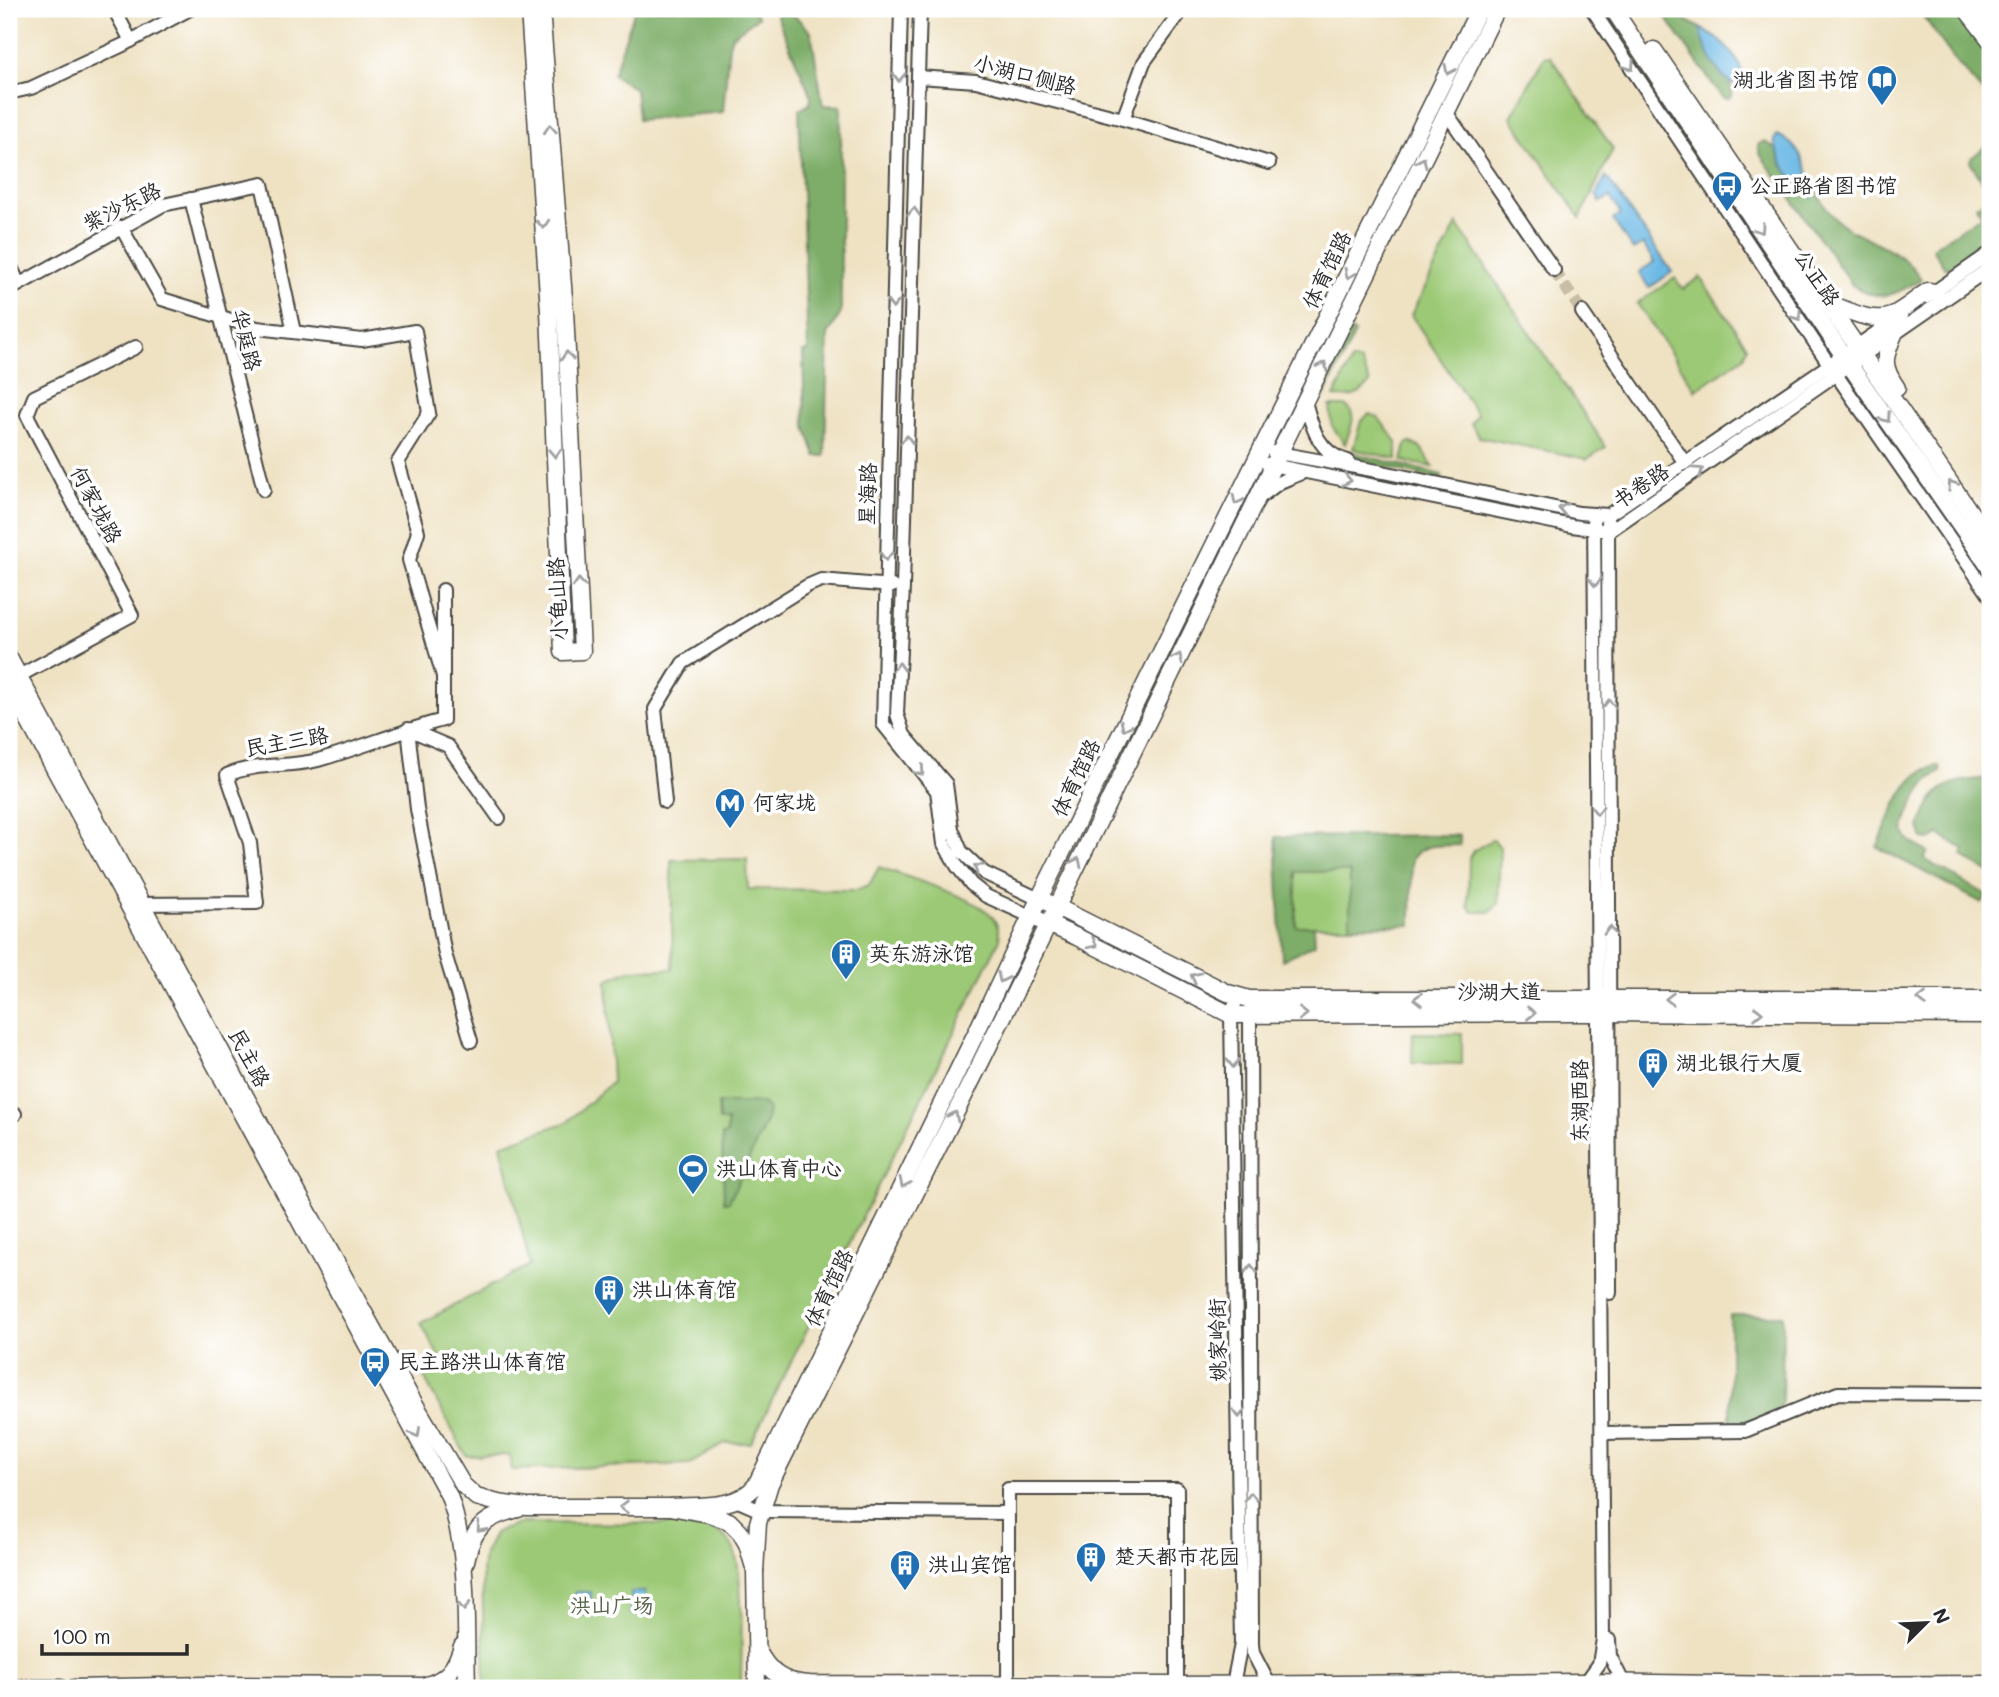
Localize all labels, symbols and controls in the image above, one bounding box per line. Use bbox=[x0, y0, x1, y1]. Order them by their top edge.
street label: 小湖口侧路 bbox=[971, 48, 1080, 99]
one-way arrow bbox=[1622, 58, 1635, 71]
one-way arrow bbox=[1443, 63, 1457, 75]
library icon: 湖北省图书馆 bbox=[1865, 63, 1899, 107]
place label: 湖北省图书馆 bbox=[1733, 65, 1859, 92]
one-way arrow bbox=[891, 72, 907, 83]
one-way arrow bbox=[543, 123, 558, 134]
one-way arrow bbox=[1414, 157, 1428, 169]
bus stop icon: 公正路省图书馆 bbox=[1710, 169, 1744, 213]
place label: 公正路省图书馆 bbox=[1750, 171, 1897, 198]
street label: 紫沙东路 bbox=[78, 175, 165, 236]
one-way arrow bbox=[906, 207, 922, 217]
one-way arrow bbox=[535, 218, 550, 229]
one-way arrow bbox=[1751, 221, 1764, 234]
street label: 体育馆路 bbox=[1295, 226, 1356, 313]
street label: 公正路 bbox=[1789, 243, 1847, 311]
one-way arrow bbox=[1343, 267, 1357, 279]
one-way arrow bbox=[885, 299, 900, 310]
street label: 华庭路 bbox=[227, 306, 268, 373]
one-way arrow bbox=[1789, 308, 1801, 321]
one-way arrow bbox=[560, 350, 575, 361]
one-way arrow bbox=[1314, 361, 1328, 373]
one-way arrow bbox=[1878, 410, 1891, 423]
one-way arrow bbox=[900, 434, 915, 445]
one-way arrow bbox=[547, 448, 562, 459]
street label: 书卷路 bbox=[1606, 456, 1674, 514]
street label: 何家垅路 bbox=[66, 461, 129, 548]
street label: 星海路 bbox=[852, 462, 881, 526]
one-way arrow bbox=[1691, 466, 1704, 479]
one-way arrow bbox=[1341, 472, 1353, 487]
one-way arrow bbox=[1948, 480, 1960, 493]
one-way arrow bbox=[1232, 493, 1246, 505]
one-way arrow bbox=[1557, 503, 1569, 518]
one-way arrow bbox=[878, 552, 894, 562]
street label: 小龟山路 bbox=[541, 556, 572, 642]
one-way arrow bbox=[571, 577, 586, 588]
one-way arrow bbox=[1587, 578, 1603, 588]
one-way arrow bbox=[1169, 653, 1183, 665]
one-way arrow bbox=[891, 661, 906, 672]
one-way arrow bbox=[1601, 698, 1617, 708]
one-way arrow bbox=[1119, 719, 1133, 731]
street label: 民主三路 bbox=[243, 720, 330, 761]
street label: 体育馆路 bbox=[1044, 734, 1105, 821]
one-way arrow bbox=[912, 762, 924, 775]
metro station icon: 何家垅 bbox=[713, 786, 747, 830]
place label: 何家垅 bbox=[753, 788, 816, 815]
one-way arrow bbox=[1589, 805, 1605, 816]
one-way arrow bbox=[1069, 857, 1083, 869]
one-way arrow bbox=[973, 864, 986, 876]
one-way arrow bbox=[1602, 925, 1618, 936]
one-way arrow bbox=[1085, 936, 1098, 950]
building icon: 英东游泳馆 bbox=[829, 937, 863, 981]
place label: 英东游泳馆 bbox=[869, 939, 974, 966]
one-way arrow bbox=[996, 971, 1010, 983]
one-way arrow bbox=[1190, 971, 1202, 985]
street label: 沙湖大道 bbox=[1457, 977, 1541, 1004]
one-way arrow bbox=[1412, 991, 1423, 1007]
one-way arrow bbox=[1664, 991, 1675, 1007]
one-way arrow bbox=[1916, 991, 1927, 1007]
one-way arrow bbox=[1526, 1005, 1536, 1021]
one-way arrow bbox=[1753, 1005, 1764, 1021]
one-way arrow bbox=[1298, 1006, 1309, 1022]
street label: 民主路 bbox=[224, 1023, 277, 1091]
building icon: 湖北银行大厦 bbox=[1636, 1046, 1670, 1090]
place label: 湖北银行大厦 bbox=[1676, 1048, 1802, 1075]
one-way arrow bbox=[1225, 1058, 1240, 1069]
street label: 东湖西路 bbox=[1565, 1059, 1592, 1143]
one-way arrow bbox=[945, 1111, 959, 1123]
sports icon: 洪山体育中心 bbox=[676, 1152, 710, 1196]
place label: 洪山体育中心 bbox=[716, 1154, 842, 1181]
one-way arrow bbox=[898, 1176, 912, 1188]
street label: 体育馆路 bbox=[797, 1244, 858, 1331]
one-way arrow bbox=[1243, 1264, 1259, 1274]
building icon: 洪山体育馆 bbox=[592, 1273, 626, 1317]
place label: 洪山体育馆 bbox=[632, 1275, 737, 1302]
street label: 姚家岭街 bbox=[1202, 1298, 1231, 1382]
bus stop icon: 民主路洪山体育馆 bbox=[358, 1345, 392, 1389]
place label: 民主路洪山体育馆 bbox=[398, 1347, 566, 1374]
one-way arrow bbox=[1231, 1408, 1246, 1419]
one-way arrow bbox=[408, 1426, 421, 1439]
one-way arrow bbox=[1243, 1491, 1259, 1502]
one-way arrow bbox=[618, 1499, 629, 1515]
one-way arrow bbox=[477, 1520, 489, 1533]
building icon: 楚天都市花园 bbox=[1074, 1540, 1108, 1584]
place label: 楚天都市花园 bbox=[1114, 1542, 1240, 1569]
building icon: 洪山宾馆 bbox=[888, 1548, 922, 1592]
place label: 洪山宾馆 bbox=[928, 1550, 1012, 1577]
north arrow bbox=[1890, 1588, 1960, 1658]
park label: 洪山广场 bbox=[570, 1591, 654, 1618]
one-way arrow bbox=[456, 1601, 471, 1612]
text: N bbox=[1928, 1604, 1956, 1628]
scale bar bbox=[42, 1613, 187, 1657]
text: 100 m bbox=[52, 1622, 111, 1649]

